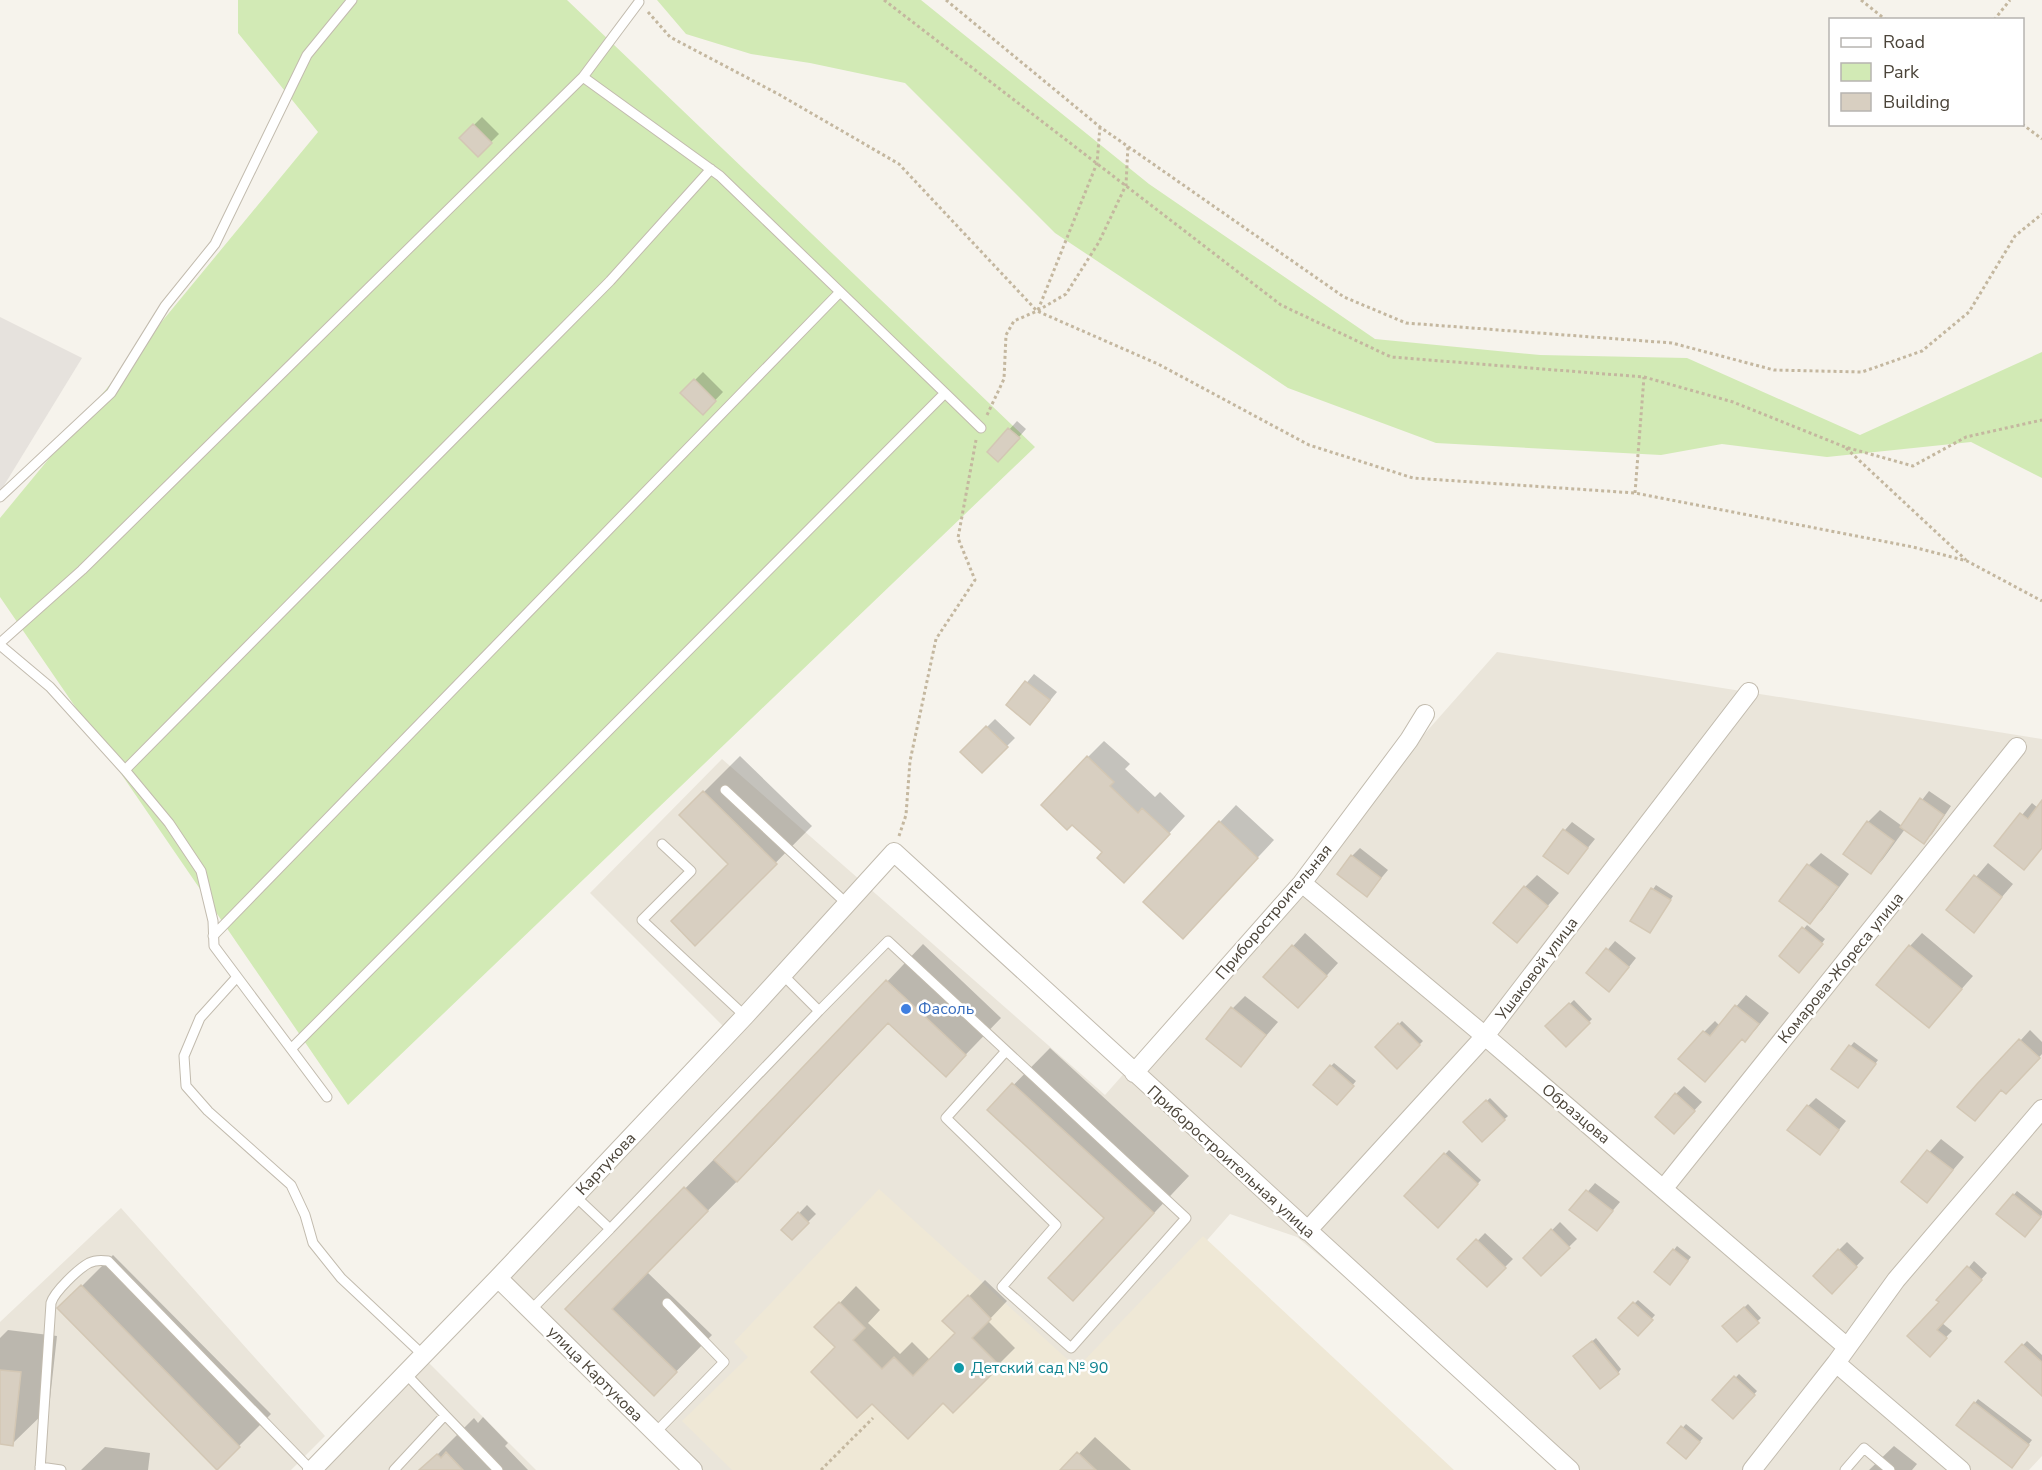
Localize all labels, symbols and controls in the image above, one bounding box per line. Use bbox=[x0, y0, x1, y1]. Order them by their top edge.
legend bbox=[1829, 18, 2024, 126]
text: Road bbox=[1883, 30, 1925, 54]
text: Park bbox=[1883, 60, 1920, 84]
text: Building bbox=[1883, 90, 1950, 114]
street label: Приборостроительная bbox=[1211, 840, 1337, 984]
street label: Комарова-Жореса улица bbox=[1773, 888, 1909, 1048]
street label: Ушаковой улица bbox=[1490, 913, 1583, 1026]
place label: Фасоль bbox=[918, 998, 974, 1020]
marker: Фасоль bbox=[899, 1002, 913, 1016]
street label: Образцова bbox=[1537, 1079, 1615, 1149]
street label: Приборостроительная улица bbox=[1142, 1081, 1320, 1243]
street label: Картукова bbox=[571, 1128, 641, 1200]
street label: улица Картукова bbox=[542, 1321, 648, 1427]
place label: Детский сад № 90 bbox=[971, 1357, 1108, 1379]
marker: Детский сад № 90 bbox=[952, 1361, 966, 1375]

